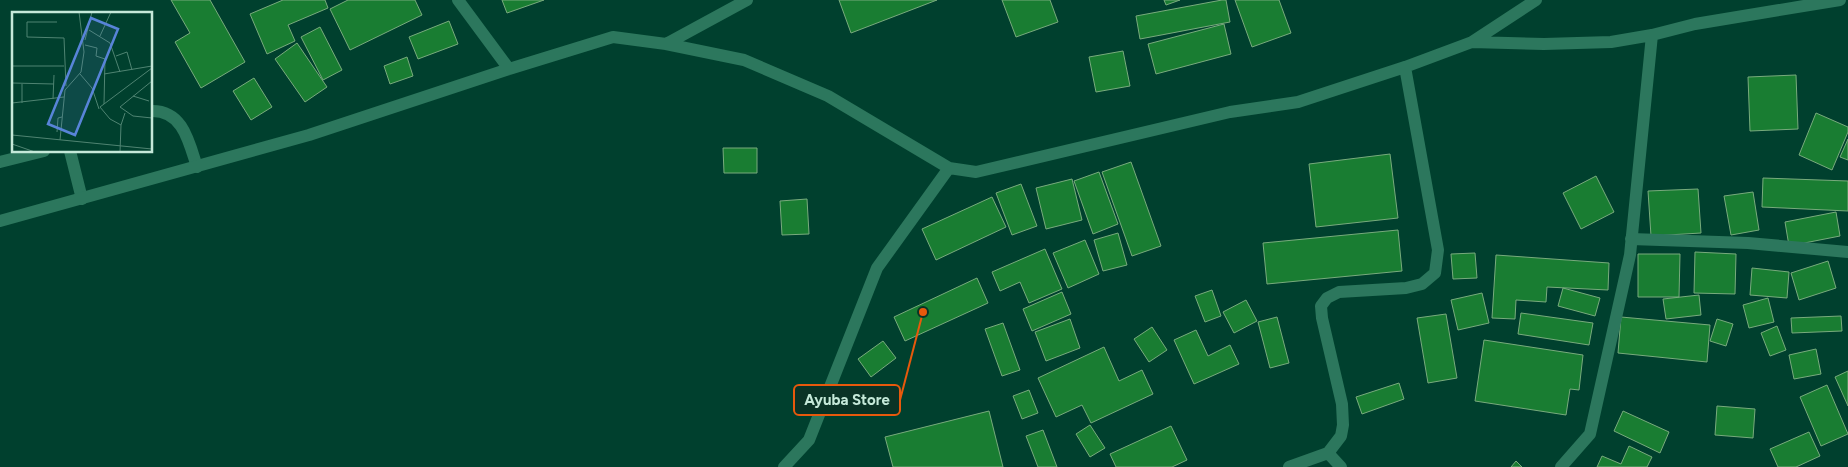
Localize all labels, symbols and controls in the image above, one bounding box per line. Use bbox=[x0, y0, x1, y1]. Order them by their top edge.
inset map bbox=[12, 12, 152, 152]
callout: Ayuba Store bbox=[794, 385, 900, 415]
text: Ayuba Store bbox=[804, 391, 890, 409]

